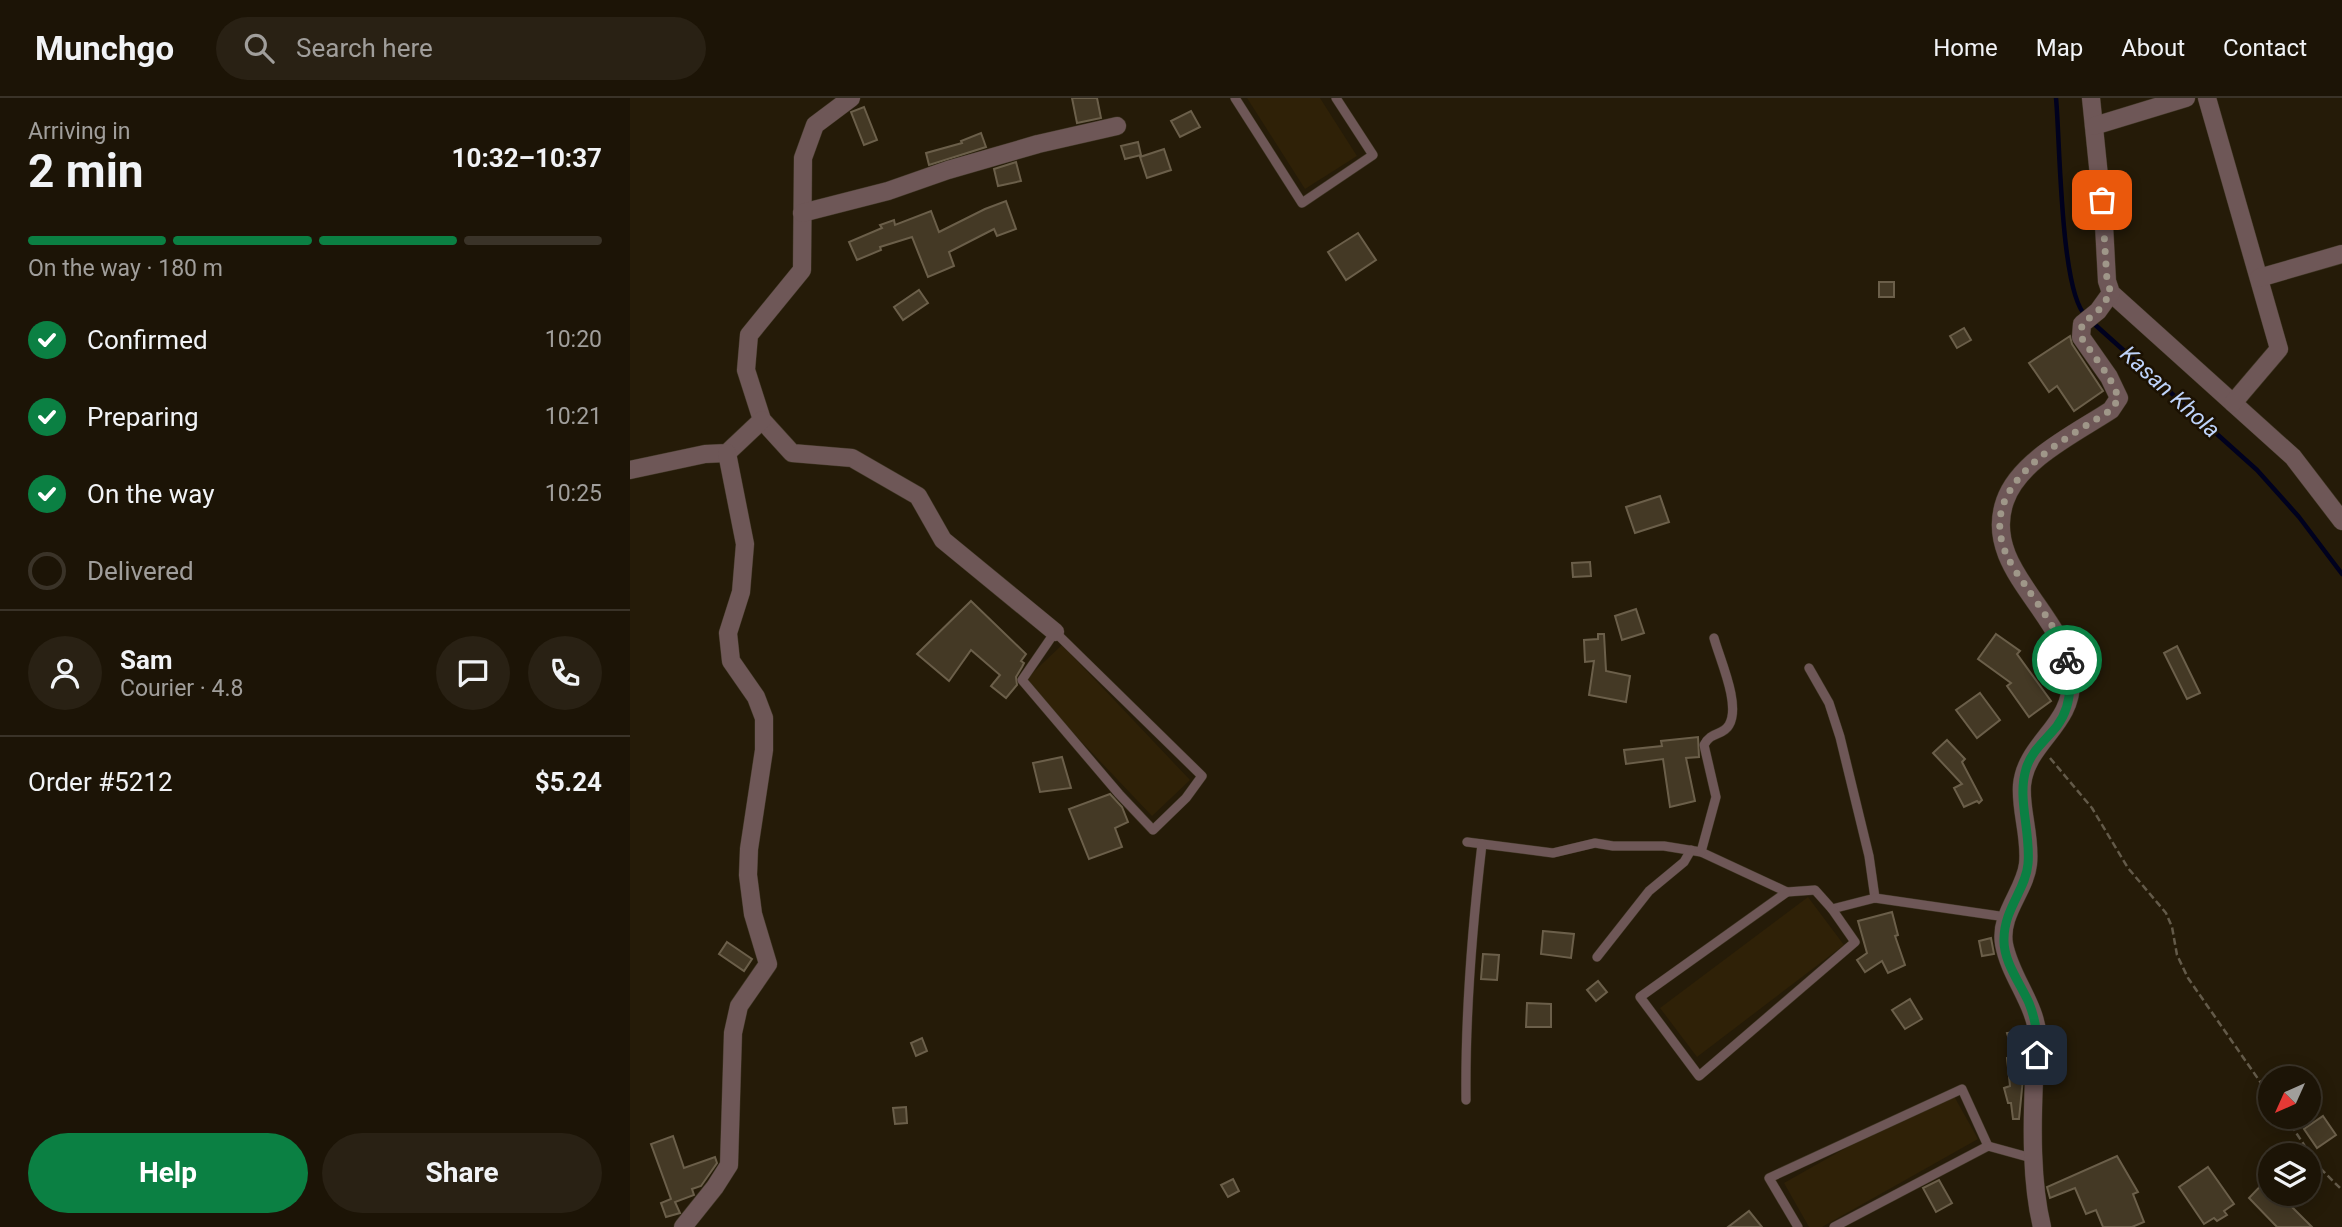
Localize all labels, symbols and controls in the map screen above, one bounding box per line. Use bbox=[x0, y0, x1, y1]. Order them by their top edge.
search box bbox=[216, 17, 706, 80]
text: Munchgo bbox=[35, 29, 174, 68]
icon: search bbox=[240, 29, 278, 67]
text: Search here bbox=[296, 33, 433, 63]
text: Home bbox=[1933, 34, 1998, 62]
text: Map bbox=[2036, 34, 2083, 62]
text: About bbox=[2121, 34, 2185, 62]
text: Contact bbox=[2223, 34, 2307, 62]
text: Arriving in bbox=[28, 118, 131, 145]
text: 10:32–10:37 bbox=[452, 143, 602, 173]
text: 2 min bbox=[28, 144, 144, 198]
pin bbox=[2072, 170, 2132, 230]
icon: bag bbox=[2083, 181, 2121, 219]
text: On the way · 180 m bbox=[28, 255, 223, 282]
icon: check bbox=[28, 321, 66, 359]
text: Confirmed bbox=[87, 325, 208, 355]
text: 10:20 bbox=[545, 326, 602, 353]
water label: Kasan Khola bbox=[2115, 340, 2225, 444]
icon: check bbox=[28, 398, 66, 436]
text: Preparing bbox=[87, 402, 199, 432]
text: 10:21 bbox=[545, 403, 602, 430]
icon: check bbox=[28, 475, 66, 513]
text: On the way bbox=[87, 479, 215, 509]
text: 10:25 bbox=[545, 480, 602, 507]
text: Delivered bbox=[87, 556, 194, 586]
courier bbox=[2032, 625, 2102, 695]
button: person bbox=[28, 636, 102, 710]
button: chat bbox=[436, 636, 510, 710]
button: phone bbox=[528, 636, 602, 710]
icon: bike bbox=[2048, 641, 2086, 679]
text: Sam bbox=[120, 645, 172, 675]
text: Courier · 4.8 bbox=[120, 675, 243, 702]
text: Order #5212 bbox=[28, 767, 173, 797]
text: $5.24 bbox=[535, 767, 602, 797]
pin bbox=[2007, 1025, 2067, 1085]
icon: home bbox=[2018, 1036, 2056, 1074]
north arrow bbox=[2258, 1066, 2320, 1129]
map controls bbox=[2258, 1066, 2321, 1206]
button: Help bbox=[28, 1133, 308, 1213]
button: Share bbox=[322, 1133, 602, 1213]
button: layers bbox=[2258, 1143, 2321, 1206]

